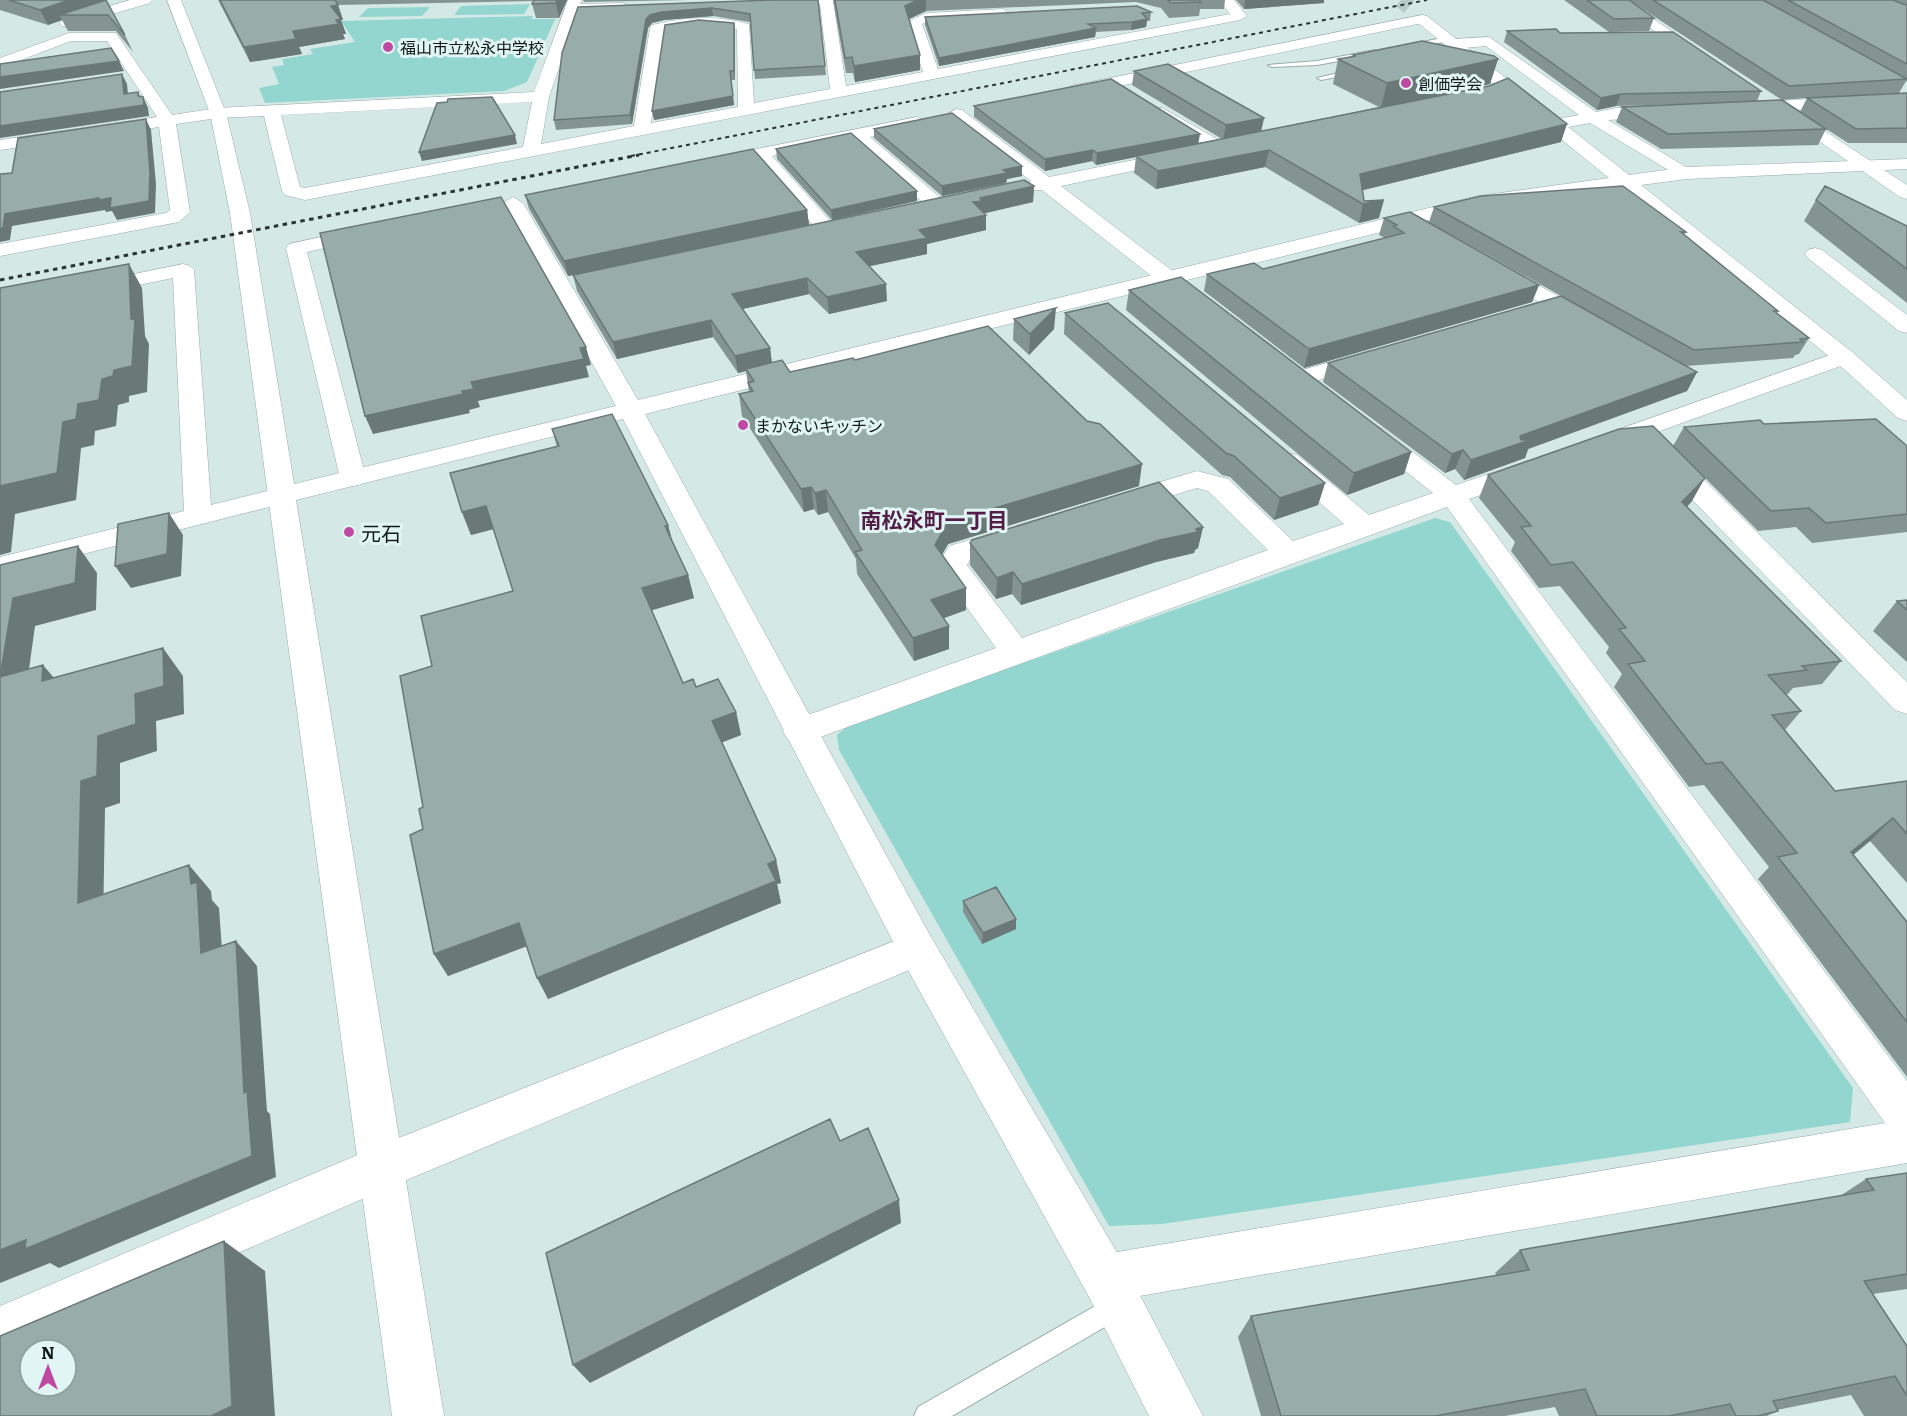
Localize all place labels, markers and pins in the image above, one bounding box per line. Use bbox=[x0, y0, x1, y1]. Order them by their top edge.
place label: 福山市立松永中学校 bbox=[400, 35, 544, 59]
marker: 福山市立松永中学校 bbox=[381, 40, 395, 54]
place label: 創価学会 bbox=[1418, 71, 1482, 95]
marker: 創価学会 bbox=[1399, 76, 1413, 90]
place label: まかないキッチン bbox=[755, 413, 883, 437]
marker: まかないキッチン bbox=[736, 418, 750, 432]
place label: 元石 bbox=[361, 517, 401, 547]
marker: 元石 bbox=[342, 525, 356, 539]

